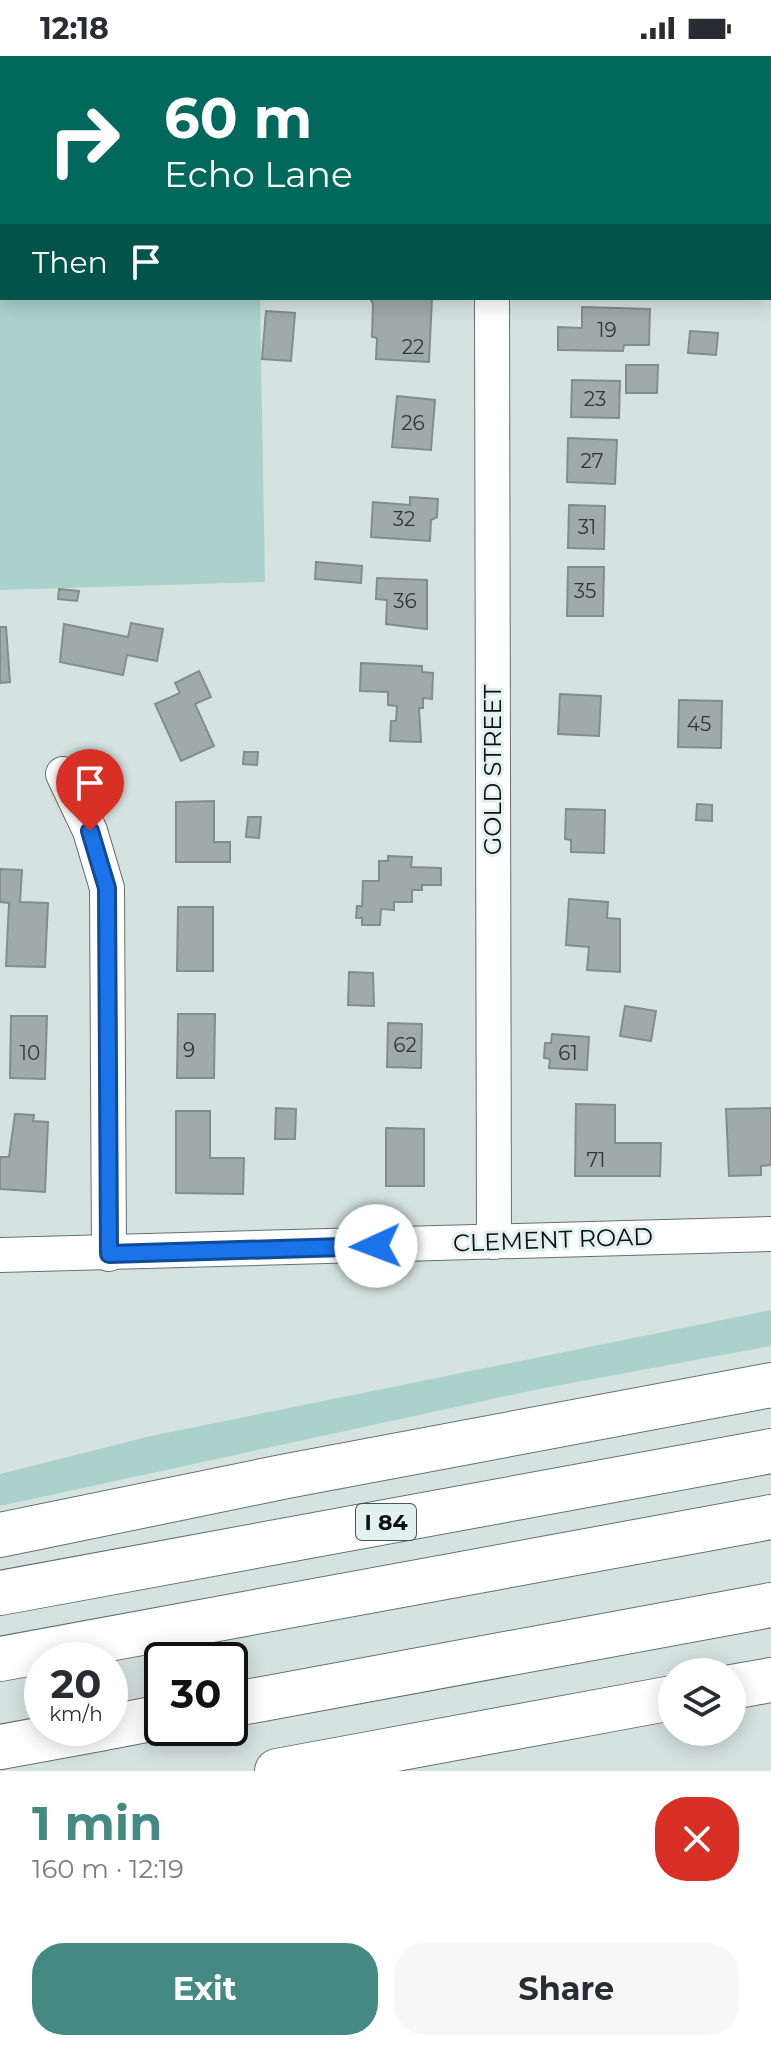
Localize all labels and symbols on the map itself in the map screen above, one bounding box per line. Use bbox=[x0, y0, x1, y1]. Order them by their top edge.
house number: 19 bbox=[597, 318, 617, 342]
house number: 22 bbox=[402, 335, 424, 359]
house number: 23 bbox=[584, 387, 606, 411]
house number: 26 bbox=[401, 411, 425, 435]
house number: 27 bbox=[580, 449, 604, 473]
house number: 32 bbox=[393, 507, 415, 531]
house number: 31 bbox=[578, 515, 596, 539]
house number: 35 bbox=[574, 579, 596, 603]
house number: 36 bbox=[393, 589, 417, 613]
street label: GOLD STREET bbox=[478, 685, 507, 855]
house number: 45 bbox=[687, 712, 711, 736]
pin bbox=[56, 749, 124, 831]
house number: 62 bbox=[393, 1033, 417, 1057]
house number: 9 bbox=[183, 1038, 195, 1062]
house number: 10 bbox=[20, 1041, 40, 1065]
house number: 61 bbox=[558, 1041, 578, 1065]
house number: 71 bbox=[586, 1148, 606, 1172]
position arrow bbox=[334, 1204, 418, 1288]
street label: CLEMENT ROAD bbox=[453, 1222, 653, 1257]
road number: I 84 bbox=[356, 1504, 416, 1540]
speed limit sign: 30 bbox=[144, 1642, 248, 1746]

